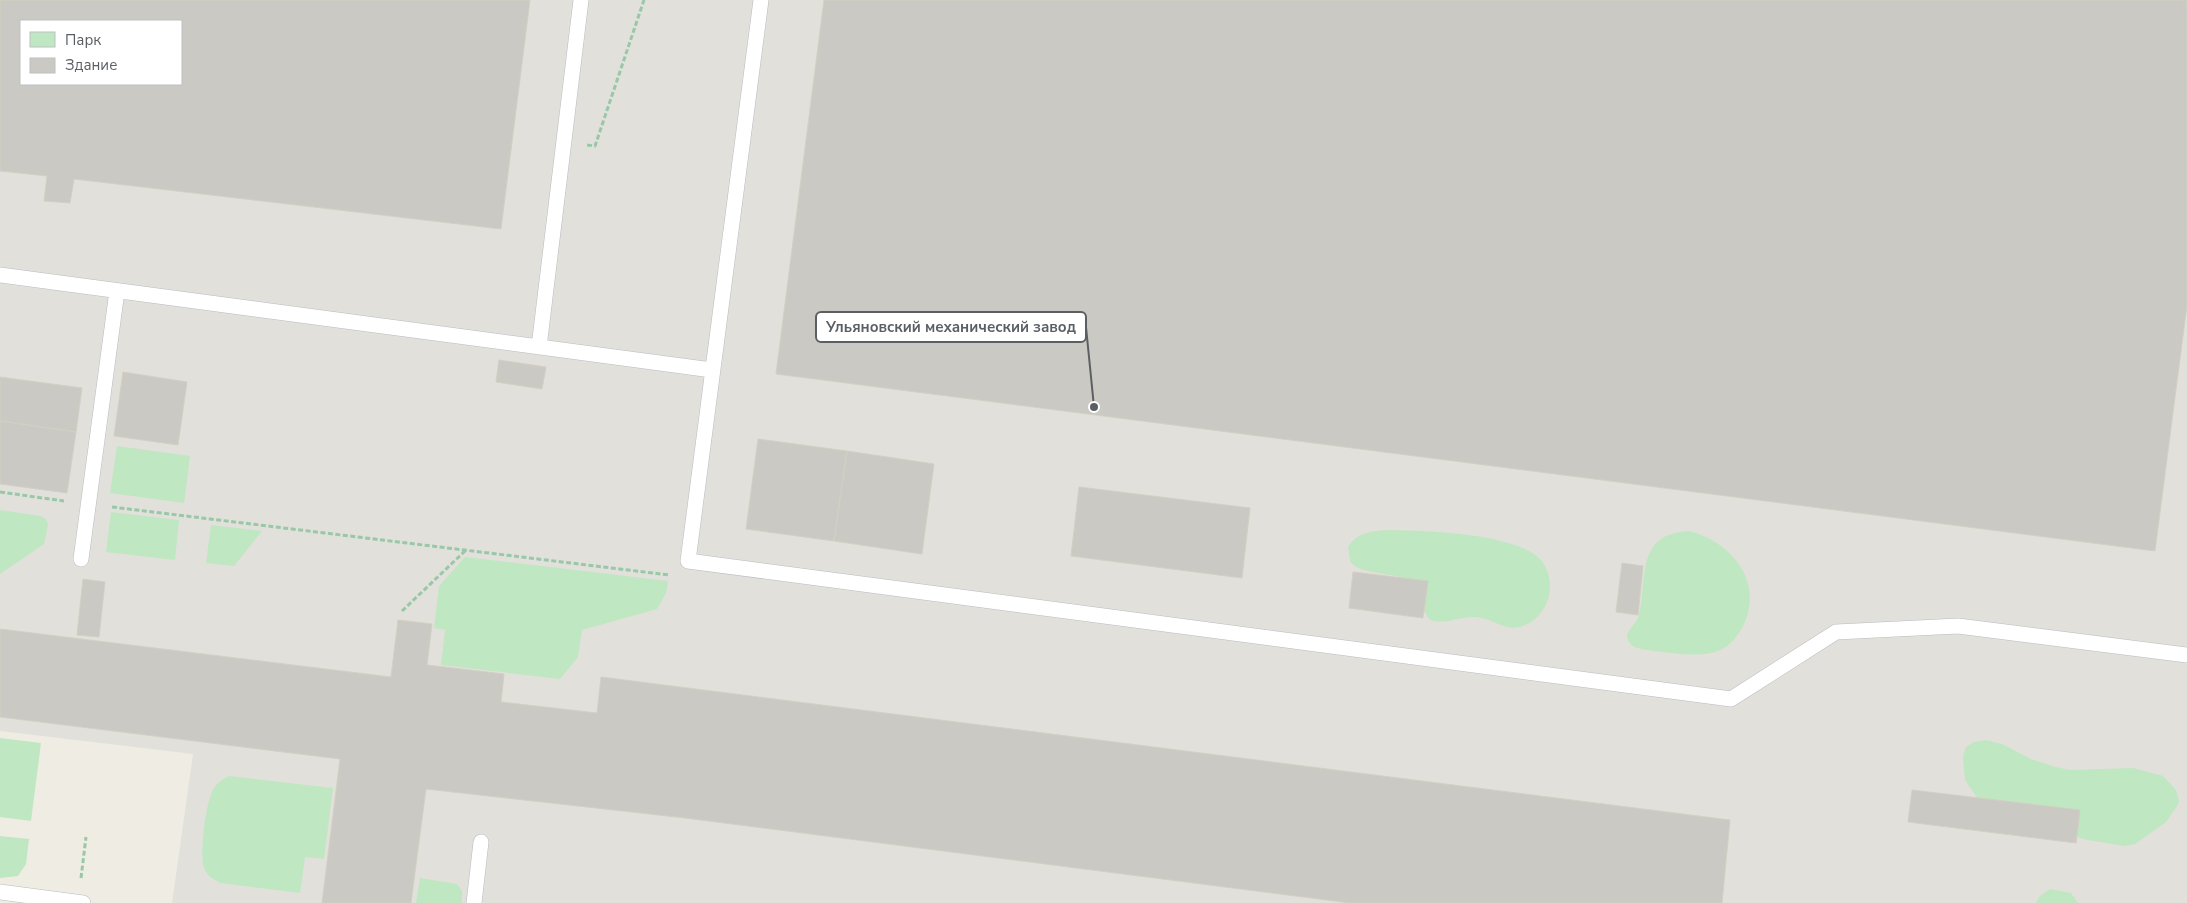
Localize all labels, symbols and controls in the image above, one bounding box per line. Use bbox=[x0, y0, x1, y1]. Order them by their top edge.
legend bbox=[20, 20, 182, 85]
text: Парк bbox=[65, 30, 101, 50]
text: Здание bbox=[65, 55, 117, 75]
callout: Ульяновский механический завод bbox=[816, 312, 1086, 342]
text: Ульяновский механический завод bbox=[825, 317, 1076, 337]

